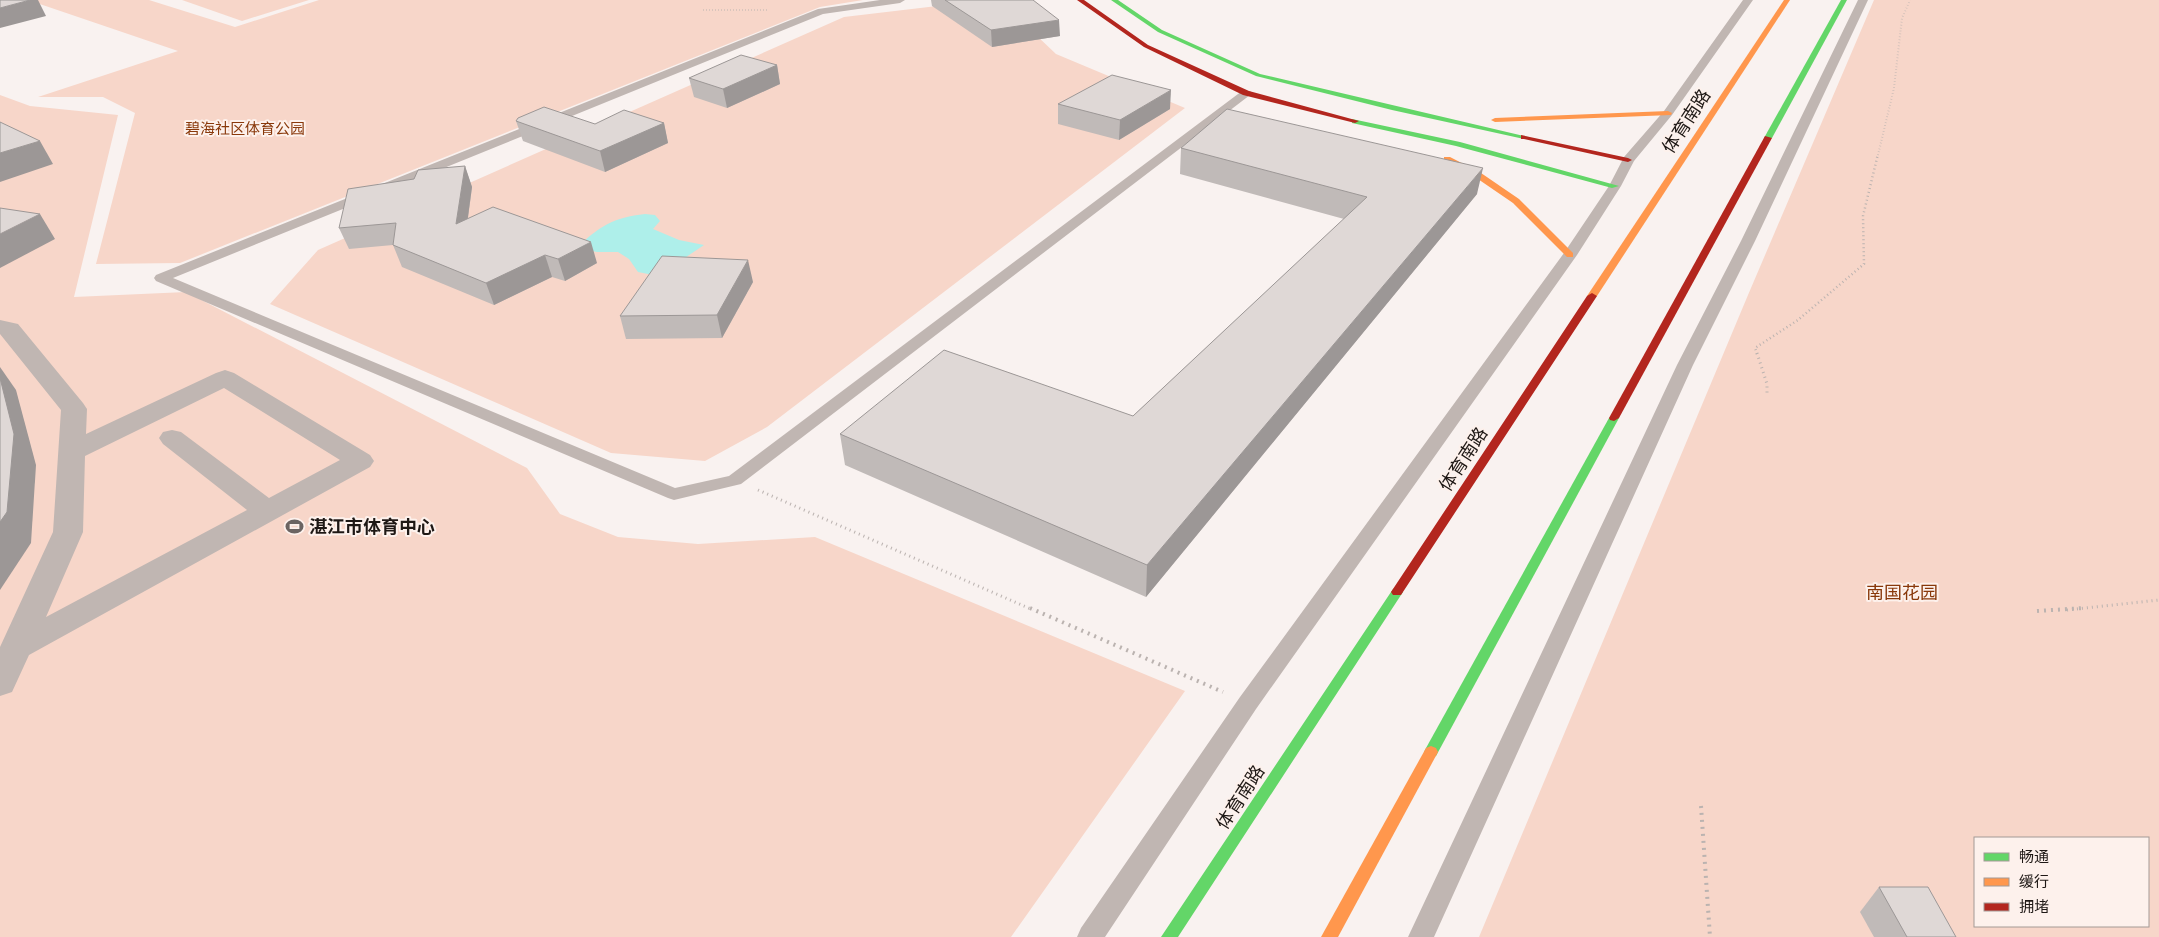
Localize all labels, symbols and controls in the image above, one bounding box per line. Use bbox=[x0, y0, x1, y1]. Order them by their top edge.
street label: 体育南路 bbox=[1656, 84, 1716, 158]
park label: 碧海社区体育公园 bbox=[185, 118, 305, 139]
street label: 体育南路 bbox=[1433, 422, 1493, 496]
place label: 湛江市体育中心 bbox=[309, 514, 435, 539]
sports icon: 湛江市体育中心 bbox=[285, 516, 305, 536]
park label: 南国花园 bbox=[1866, 580, 1938, 605]
street label: 体育南路 bbox=[1210, 760, 1270, 834]
legend bbox=[1974, 837, 2149, 927]
text: 畅通 bbox=[2019, 846, 2049, 867]
text: 缓行 bbox=[2019, 871, 2049, 892]
text: 拥堵 bbox=[2019, 896, 2049, 917]

